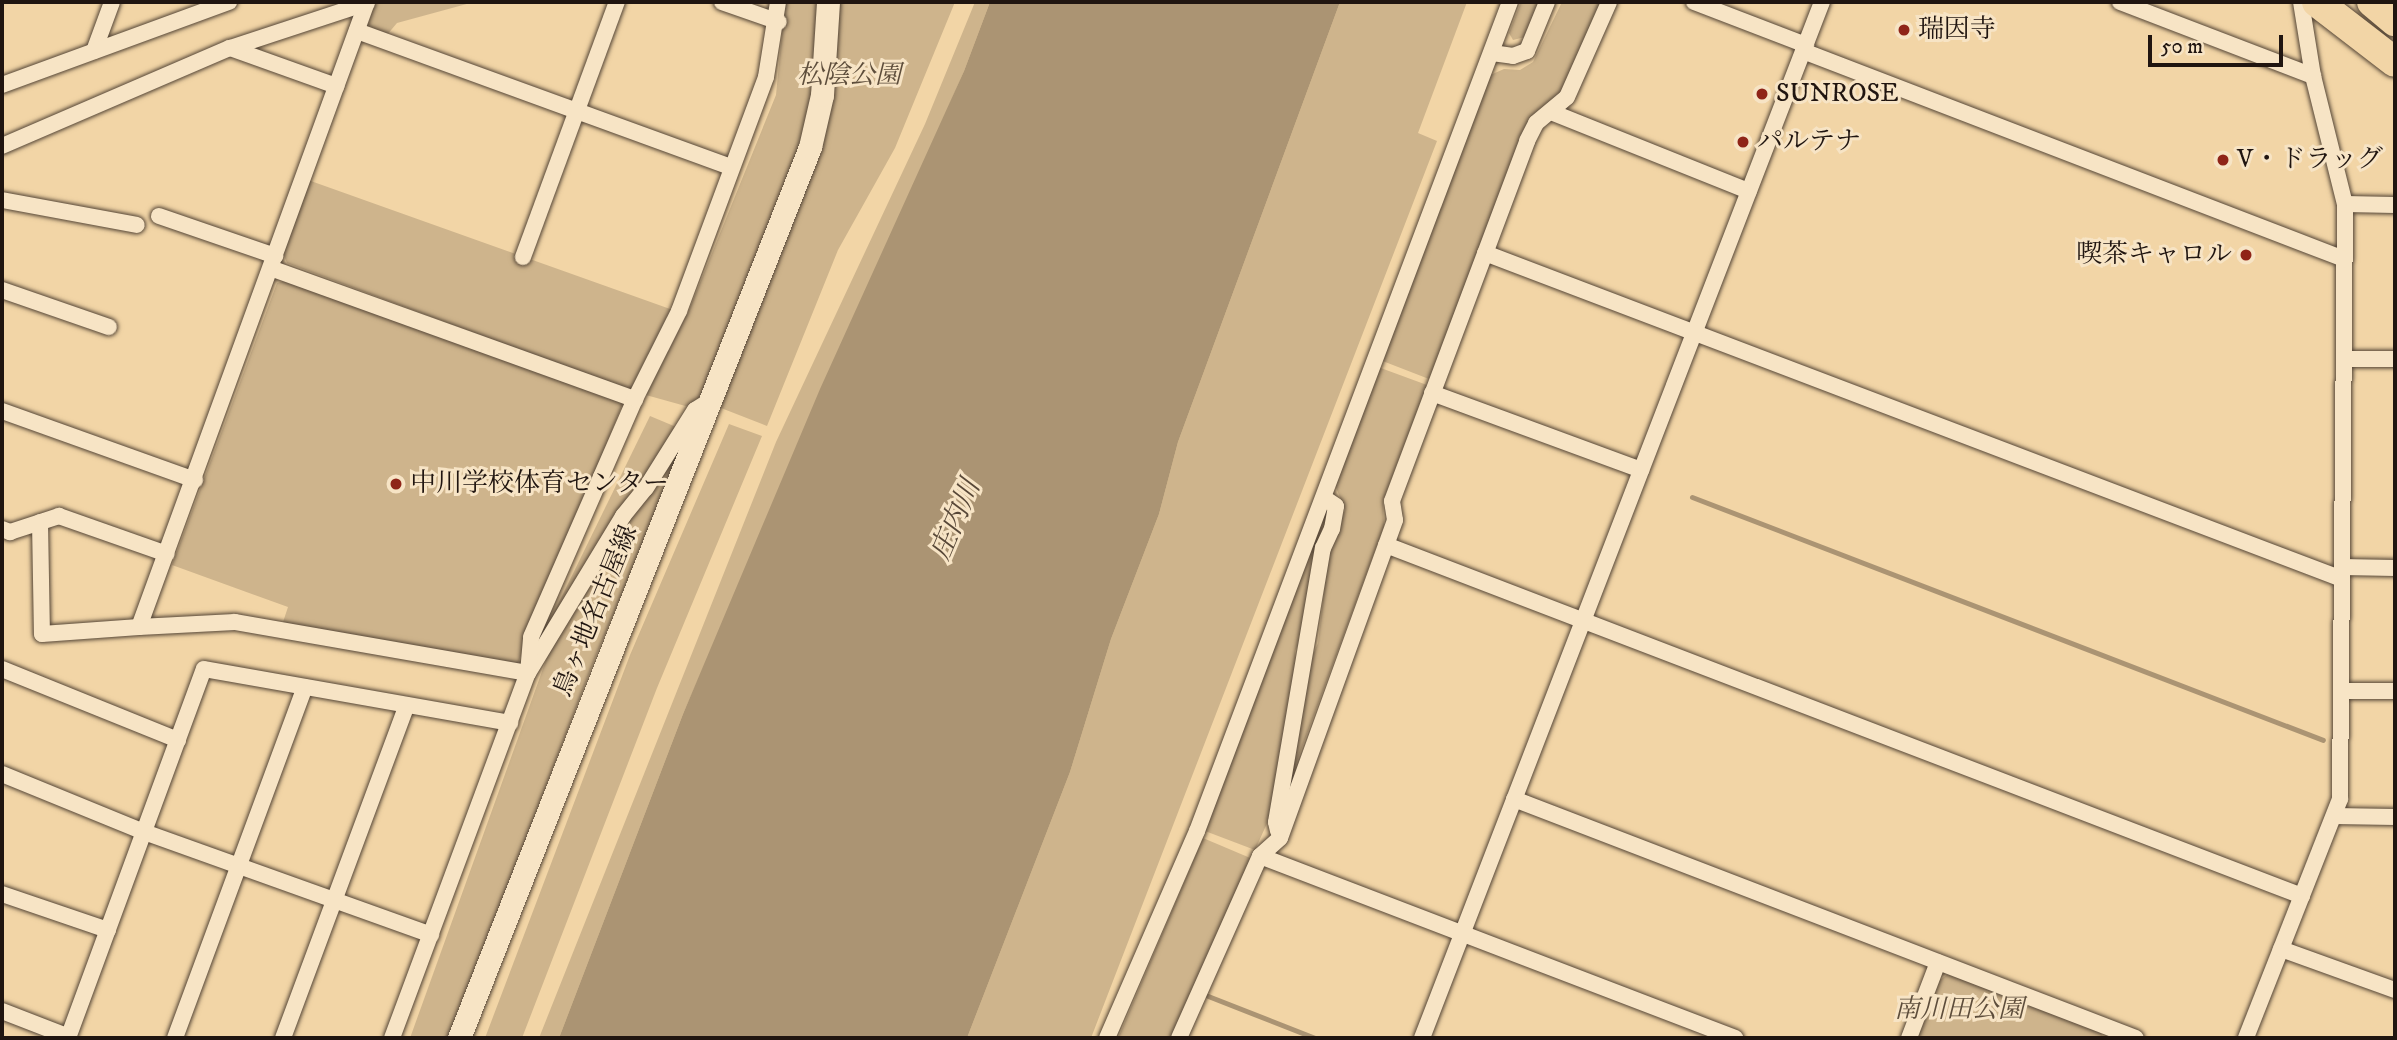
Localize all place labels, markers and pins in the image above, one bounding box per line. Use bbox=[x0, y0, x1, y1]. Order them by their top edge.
place label: 瑞因寺 bbox=[1918, 14, 1996, 46]
marker: 瑞因寺 bbox=[1896, 22, 1912, 38]
place label: SUNROSE bbox=[1776, 78, 1899, 110]
marker: SUNROSE bbox=[1754, 86, 1770, 102]
place label: パルテナ bbox=[1757, 126, 1861, 158]
marker: パルテナ bbox=[1735, 134, 1751, 150]
place label: V・ドラッグ bbox=[2237, 144, 2383, 176]
marker: V・ドラッグ bbox=[2215, 152, 2231, 168]
place label: 喫茶キャロル bbox=[2076, 239, 2232, 271]
marker: 喫茶キャロル bbox=[2238, 247, 2254, 263]
place label: 中川学校体育センター bbox=[410, 468, 670, 500]
marker: 中川学校体育センター bbox=[388, 476, 404, 492]

